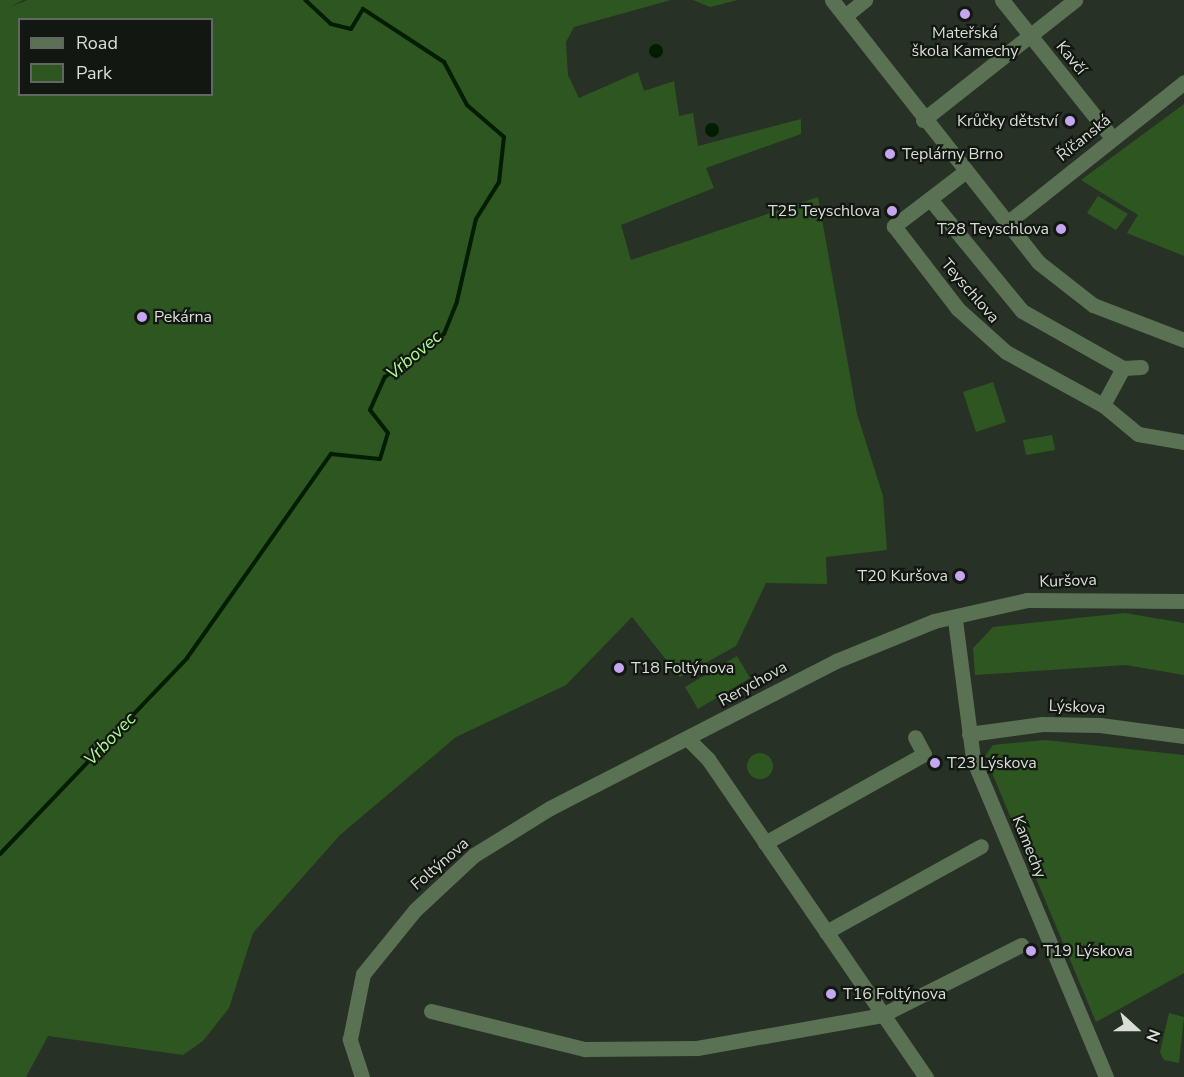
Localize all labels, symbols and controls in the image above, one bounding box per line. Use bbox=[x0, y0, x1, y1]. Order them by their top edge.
marker: Mateřská škola Kamechy bbox=[958, 7, 972, 21]
legend bbox=[18, 18, 213, 96]
place label: Mateřská škola Kamechy bbox=[911, 23, 1019, 61]
text: Road bbox=[76, 31, 118, 55]
street label: Kavčí bbox=[1052, 37, 1090, 79]
text: Park bbox=[76, 61, 112, 85]
place label: Krůčky dětství bbox=[957, 111, 1058, 131]
street label: Říčanská bbox=[1053, 111, 1115, 165]
marker: Krůčky dětství bbox=[1063, 114, 1077, 128]
place label: Teplárny Brno bbox=[902, 144, 1003, 164]
marker: Teplárny Brno bbox=[883, 147, 897, 161]
place label: T25 Teyschlova bbox=[768, 201, 880, 221]
marker: T25 Teyschlova bbox=[885, 204, 899, 218]
place label: T28 Teyschlova bbox=[937, 219, 1049, 239]
marker: T28 Teyschlova bbox=[1054, 222, 1068, 236]
street label: Teyschlova bbox=[937, 255, 1003, 327]
place label: Pekárna bbox=[154, 307, 212, 327]
marker: Pekárna bbox=[135, 310, 149, 324]
water label: Vrbovec bbox=[382, 326, 446, 384]
place label: T20 Kuršova bbox=[858, 566, 948, 586]
marker: T20 Kuršova bbox=[953, 569, 967, 583]
street label: Kuršova bbox=[1039, 570, 1097, 592]
street label: Rerychova bbox=[715, 657, 791, 711]
place label: T18 Foltýnova bbox=[631, 658, 734, 678]
marker: T18 Foltýnova bbox=[612, 661, 626, 675]
street label: Lýskova bbox=[1048, 696, 1106, 718]
water label: Vrbovec bbox=[80, 708, 140, 770]
place label: T23 Lýskova bbox=[947, 753, 1037, 773]
marker: T23 Lýskova bbox=[928, 756, 942, 770]
street label: Kamechy bbox=[1008, 813, 1050, 881]
street label: Foltýnova bbox=[407, 834, 473, 894]
place label: T19 Lýskova bbox=[1043, 941, 1133, 961]
marker: T19 Lýskova bbox=[1024, 944, 1038, 958]
place label: T16 Foltýnova bbox=[843, 984, 946, 1004]
marker: T16 Foltýnova bbox=[824, 987, 838, 1001]
north arrow bbox=[1106, 999, 1166, 1059]
text: N bbox=[1140, 1026, 1165, 1045]

